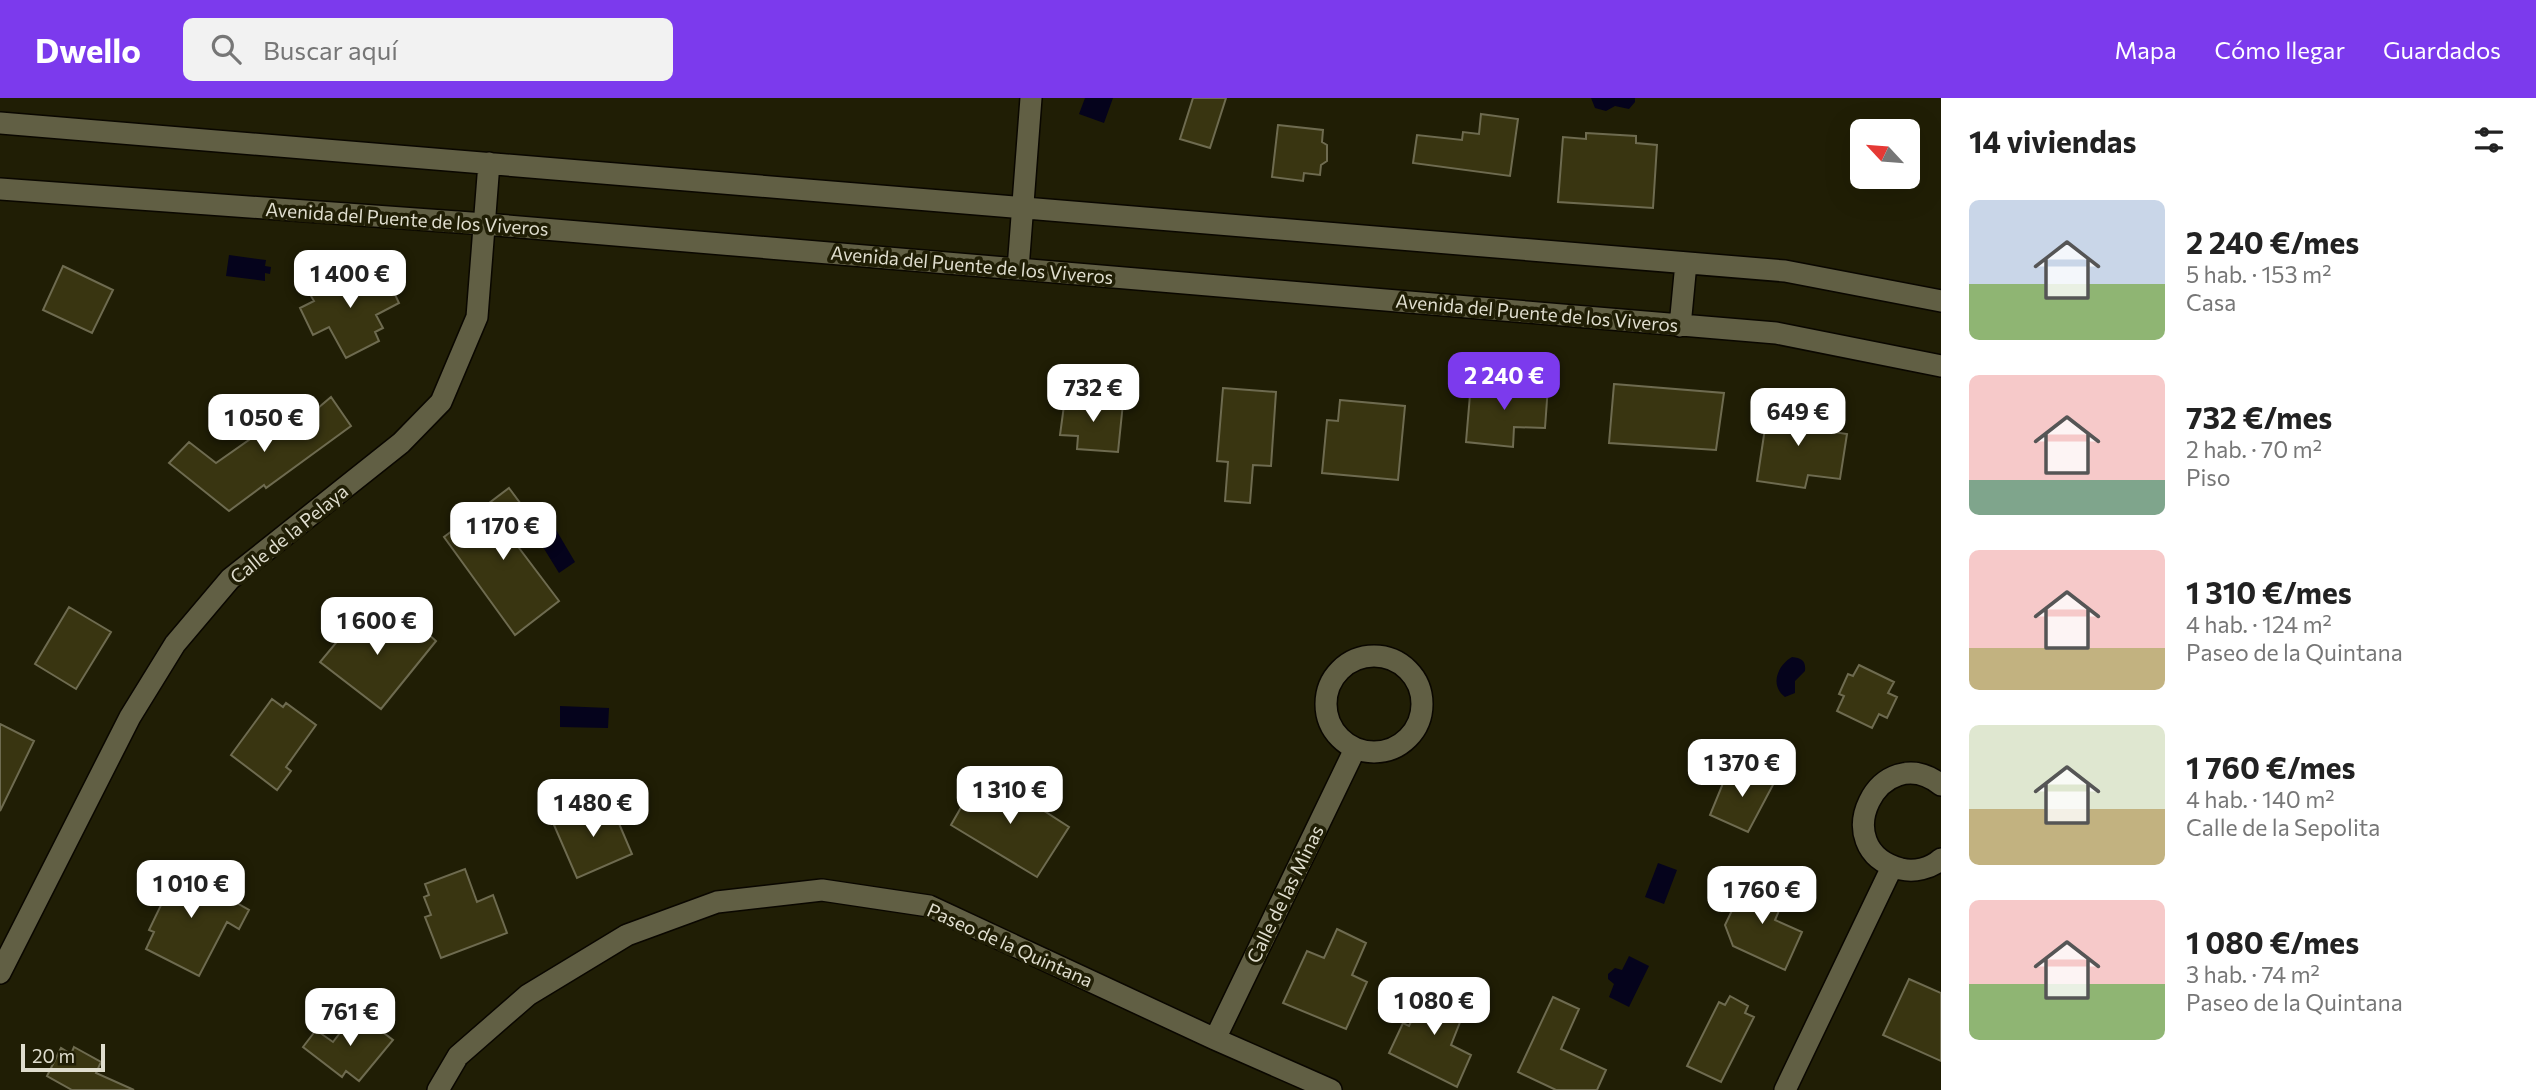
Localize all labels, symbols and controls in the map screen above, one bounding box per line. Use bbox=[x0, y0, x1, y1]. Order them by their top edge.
search box bbox=[183, 18, 673, 81]
text: Dwello bbox=[35, 29, 141, 70]
icon: search bbox=[207, 30, 245, 68]
text: Buscar aquí bbox=[263, 34, 398, 65]
text: Mapa bbox=[2114, 35, 2177, 64]
text: Cómo llegar bbox=[2215, 35, 2345, 64]
text: Guardados bbox=[2383, 35, 2501, 64]
north arrow bbox=[1850, 119, 1920, 189]
map controls bbox=[1850, 119, 1920, 189]
icon: filters bbox=[2470, 121, 2508, 159]
text: 14 viviendas bbox=[1969, 122, 2137, 159]
street label: Avenida del Puente de los Viveros bbox=[265, 197, 549, 240]
text: 2 240 €/mes bbox=[2186, 223, 2359, 260]
icon: home bbox=[2025, 228, 2109, 312]
street label: Avenida del Puente de los Viveros bbox=[830, 241, 1114, 288]
pin: 1 400 € bbox=[285, 250, 415, 310]
text: 1 400 € bbox=[310, 259, 390, 287]
text: 5 hab. · 153 m² bbox=[2186, 260, 2331, 288]
text: Casa bbox=[2186, 288, 2236, 316]
street label: Avenida del Puente de los Viveros bbox=[1395, 289, 1679, 336]
pin: 2 240 € bbox=[1439, 352, 1569, 412]
text: 2 240 € bbox=[1464, 361, 1544, 389]
pin: 732 € bbox=[1044, 364, 1142, 424]
text: 732 € bbox=[1063, 373, 1123, 401]
pin: 649 € bbox=[1749, 388, 1847, 448]
pin: 1 050 € bbox=[199, 394, 329, 454]
text: 649 € bbox=[1766, 397, 1830, 425]
text: 732 €/mes bbox=[2186, 398, 2332, 435]
text: 1 050 € bbox=[224, 403, 304, 431]
icon: home bbox=[2025, 403, 2109, 487]
text: 2 hab. · 70 m² bbox=[2186, 435, 2322, 463]
text: Piso bbox=[2186, 463, 2231, 491]
street label: Calle de la Pelaya bbox=[225, 479, 352, 588]
pin: 1 170 € bbox=[438, 503, 568, 562]
text: 1 170 € bbox=[466, 511, 540, 539]
text: 1 310 €/mes bbox=[2186, 573, 2352, 610]
icon: home bbox=[2025, 578, 2109, 662]
pin: 1 600 € bbox=[312, 598, 442, 657]
text: 1 600 € bbox=[337, 606, 417, 634]
text: 4 hab. · 124 m² bbox=[2186, 610, 2332, 638]
text: Paseo de la Quintana bbox=[2186, 638, 2403, 666]
pin: 1 370 € bbox=[1677, 740, 1807, 799]
text: 1 370 € bbox=[1704, 748, 1780, 776]
text: 1 760 €/mes bbox=[2186, 748, 2355, 785]
icon: home bbox=[2025, 753, 2109, 837]
pin: 1 310 € bbox=[945, 766, 1075, 826]
text: 1 310 € bbox=[973, 775, 1047, 803]
pin: 1 480 € bbox=[528, 780, 658, 839]
text: 4 hab. · 140 m² bbox=[2186, 785, 2334, 813]
text: 1 480 € bbox=[553, 788, 633, 816]
text: Calle de la Sepolita bbox=[2186, 813, 2380, 841]
street label: Calle de las Minas bbox=[1241, 821, 1328, 966]
pin: 1 010 € bbox=[126, 860, 256, 920]
pin: 1 760 € bbox=[1697, 866, 1827, 926]
text: 1 010 € bbox=[153, 869, 229, 897]
text: 1 760 € bbox=[1723, 875, 1801, 903]
street label: Paseo de la Quintana bbox=[924, 898, 1097, 991]
text: 1 080 €/mes bbox=[2186, 923, 2359, 960]
icon: home bbox=[2025, 928, 2109, 1012]
text: 3 hab. · 74 m² bbox=[2186, 960, 2320, 988]
pin: 1 080 € bbox=[1369, 978, 1499, 1037]
text: 1 080 € bbox=[1394, 986, 1474, 1014]
pin: 761 € bbox=[301, 988, 399, 1048]
text: Paseo de la Quintana bbox=[2186, 988, 2403, 1016]
text: 761 € bbox=[321, 997, 379, 1025]
scale bar bbox=[21, 1041, 105, 1073]
text: 20 m bbox=[32, 1044, 75, 1067]

